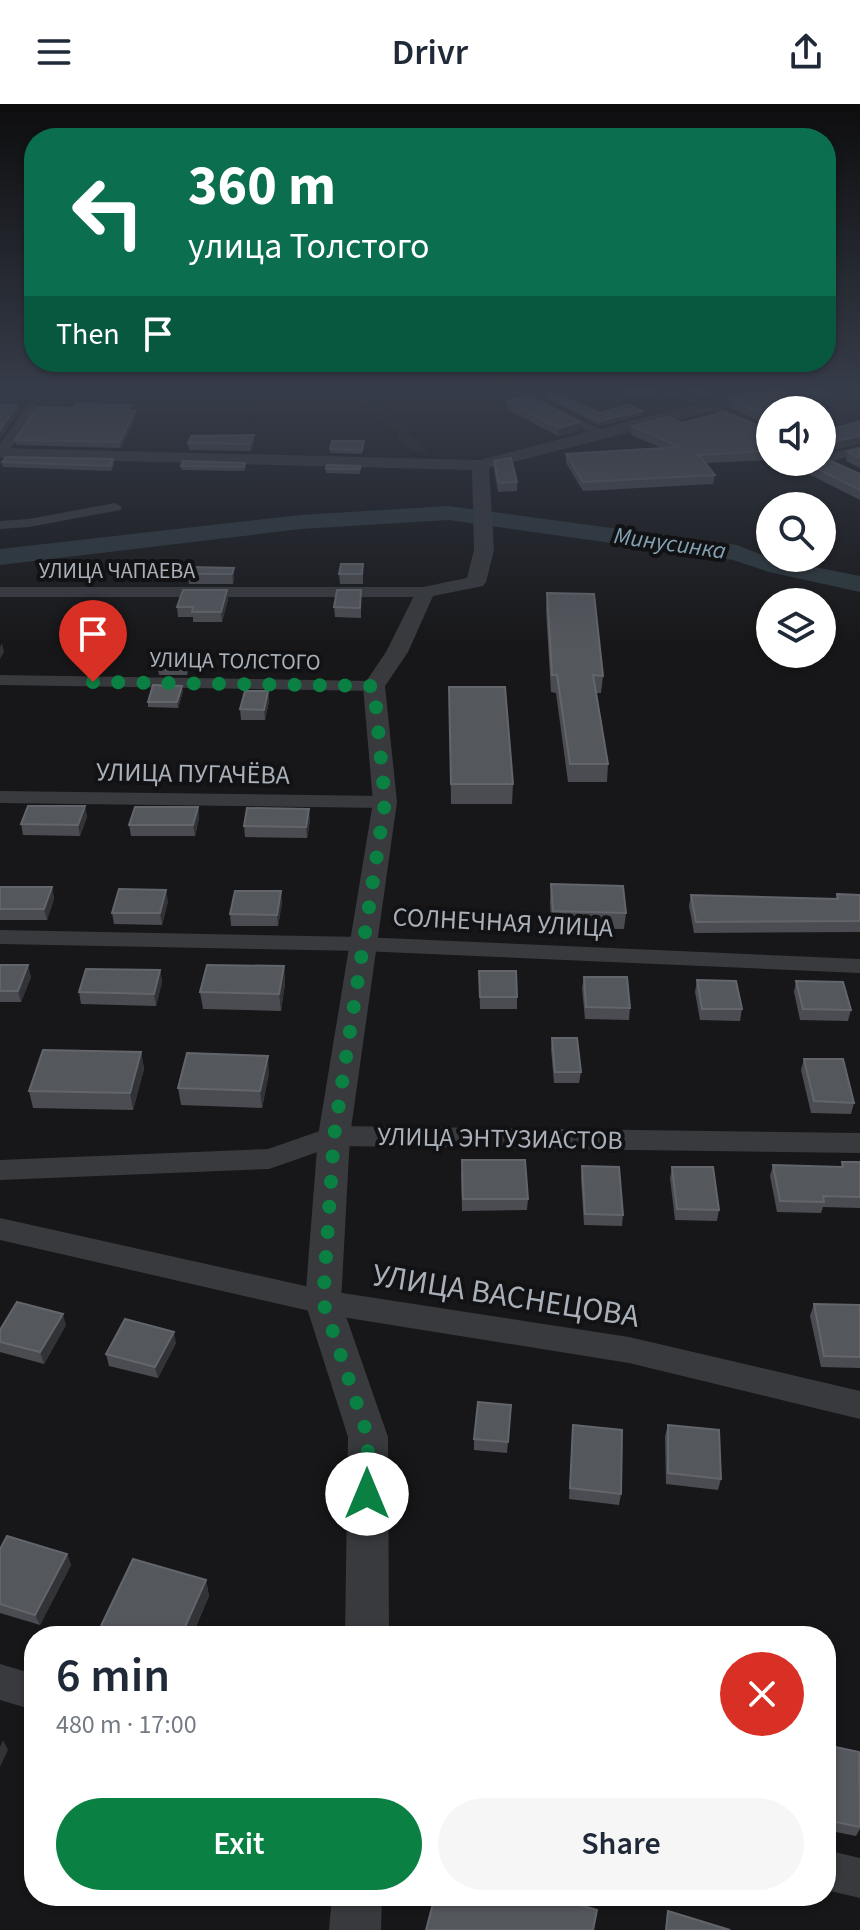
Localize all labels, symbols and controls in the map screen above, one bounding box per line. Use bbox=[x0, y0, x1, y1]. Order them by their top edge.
text: Drivr bbox=[392, 27, 468, 78]
icon: menu bbox=[32, 30, 76, 74]
icon: share bbox=[784, 30, 828, 74]
text: 360 m bbox=[188, 147, 336, 226]
icon: left bbox=[56, 160, 160, 264]
text: улица Толстого bbox=[188, 221, 430, 272]
icon: arrive bbox=[136, 312, 180, 356]
text: Then bbox=[56, 313, 120, 356]
map controls bbox=[756, 396, 836, 668]
button: sound bbox=[756, 396, 836, 476]
button: search bbox=[756, 492, 836, 572]
water label: Минусинка bbox=[612, 518, 728, 569]
street label: УЛИЦА ЧАПАЕВА bbox=[39, 555, 195, 587]
button: layers bbox=[756, 588, 836, 668]
pin bbox=[59, 600, 127, 682]
icon: arrive bbox=[71, 612, 115, 656]
street label: УЛИЦА ТОЛСТОГО bbox=[149, 644, 321, 678]
street label: УЛИЦА ПУГАЧЁВА bbox=[96, 753, 291, 794]
street label: СОЛНЕЧНАЯ УЛИЦА bbox=[392, 898, 615, 947]
street label: УЛИЦА ЭНТУЗИАСТОВ bbox=[377, 1118, 623, 1159]
street label: УЛИЦА ВАСНЕЦОВА bbox=[369, 1252, 643, 1340]
position arrow bbox=[325, 1452, 409, 1536]
text: 6 min bbox=[56, 1642, 170, 1710]
button: close bbox=[720, 1652, 804, 1736]
text: 480 m · 17:00 bbox=[56, 1706, 197, 1743]
button: Exit bbox=[56, 1798, 422, 1890]
button: Share bbox=[438, 1798, 804, 1890]

